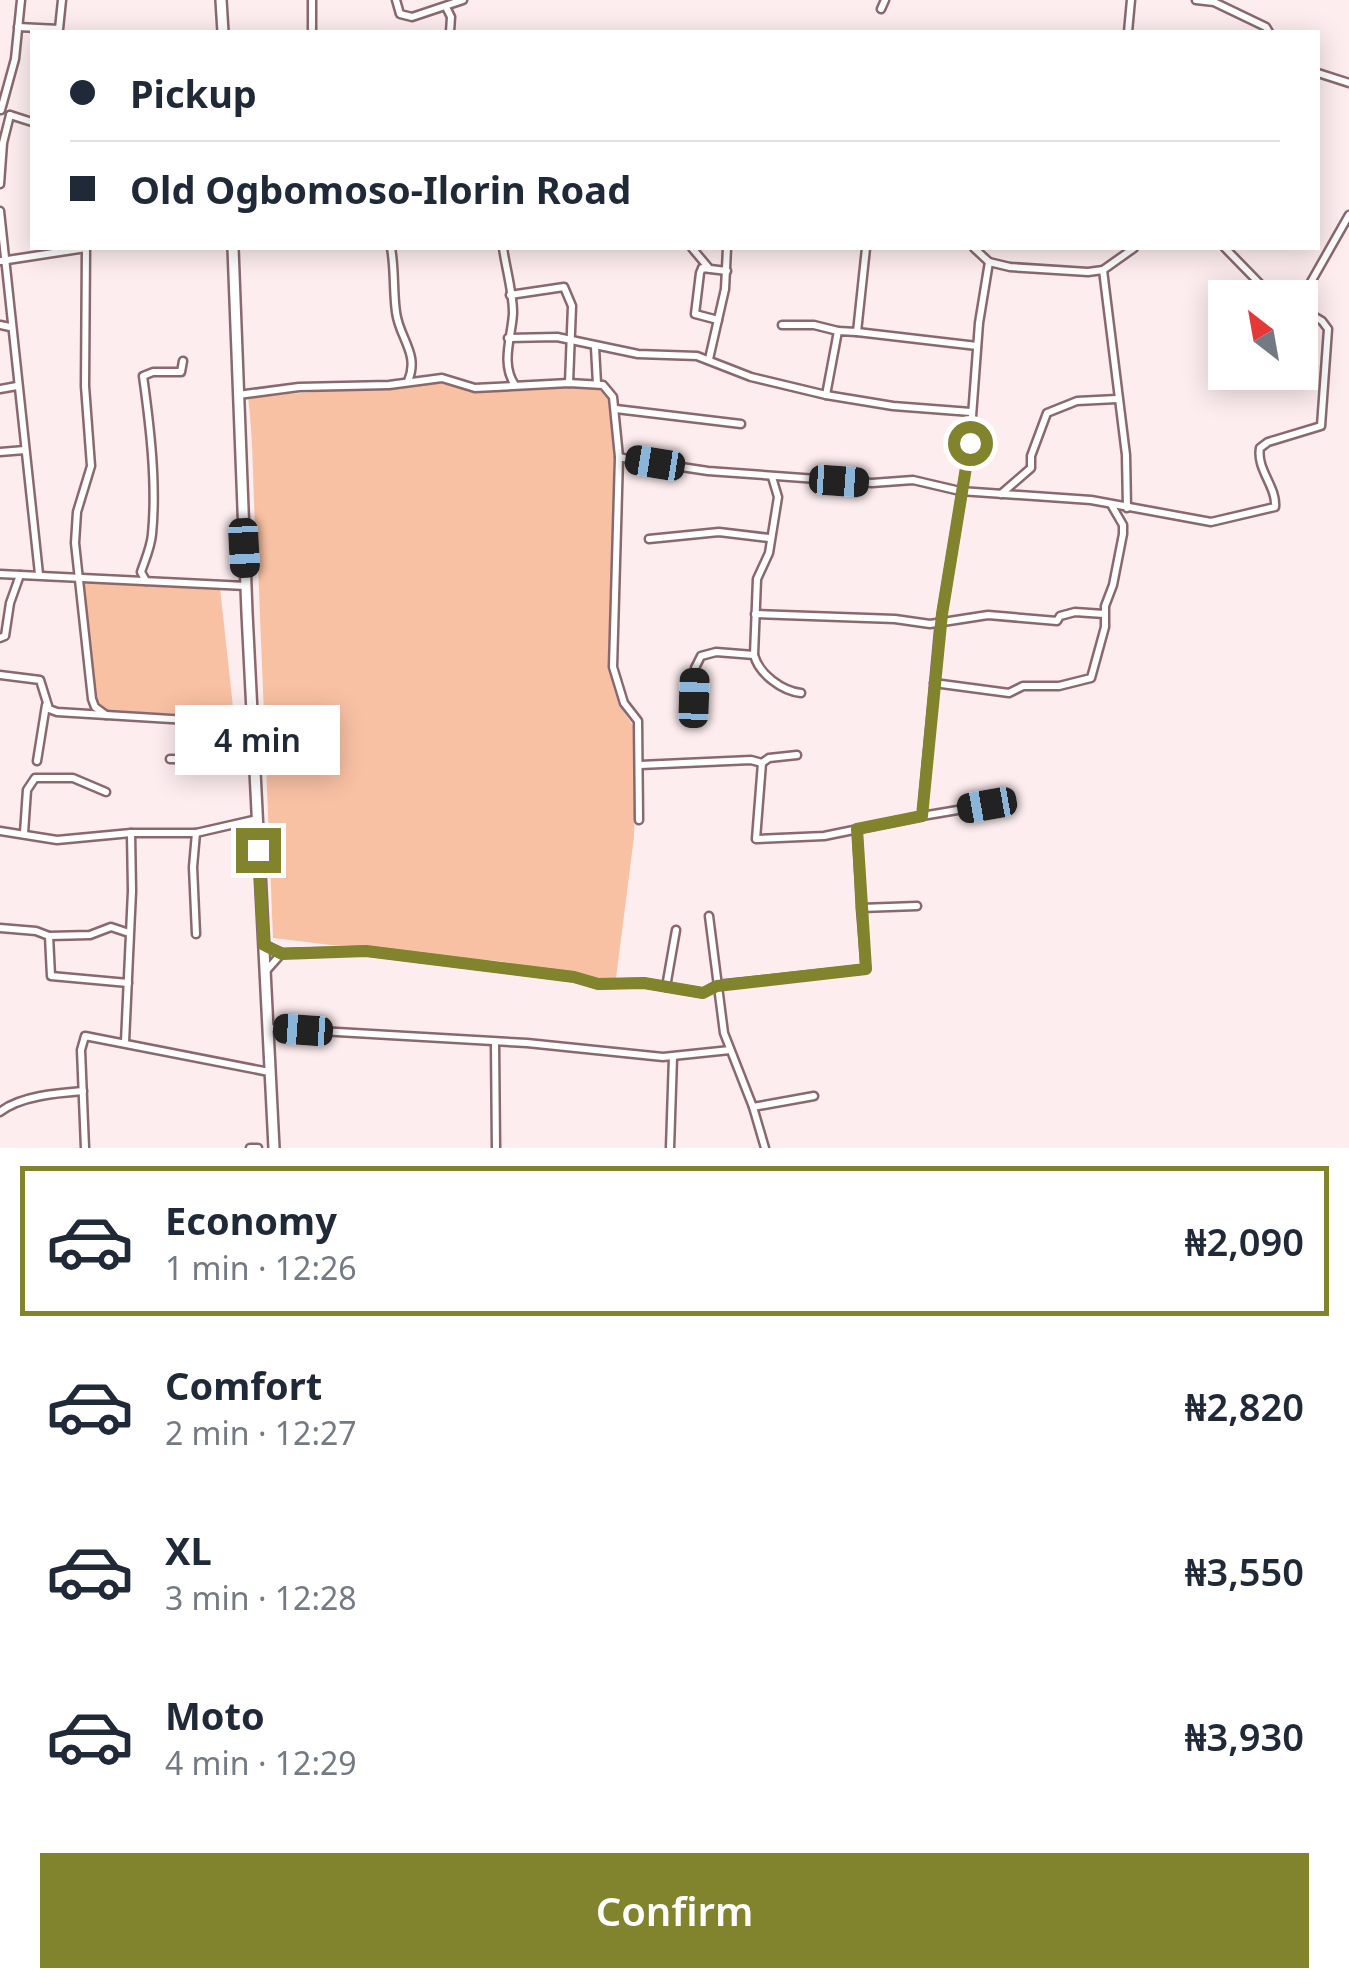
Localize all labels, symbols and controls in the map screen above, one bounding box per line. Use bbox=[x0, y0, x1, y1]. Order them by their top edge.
text: Pickup bbox=[130, 67, 257, 119]
text: Old Ogbomoso-Ilorin Road bbox=[130, 163, 631, 215]
north arrow bbox=[1208, 280, 1318, 390]
map controls bbox=[1208, 280, 1318, 390]
route start bbox=[948, 421, 993, 466]
car bbox=[623, 443, 687, 483]
car bbox=[808, 464, 870, 498]
car bbox=[227, 517, 261, 579]
car bbox=[678, 667, 710, 729]
callout: 4 min bbox=[176, 705, 340, 775]
text: 4 min bbox=[214, 718, 301, 761]
car bbox=[955, 785, 1019, 825]
route end bbox=[236, 828, 281, 873]
car bbox=[272, 1013, 334, 1047]
text: Economy bbox=[165, 1194, 337, 1246]
icon: car bbox=[45, 1196, 135, 1286]
text: ₦2,090 bbox=[1185, 1215, 1304, 1267]
text: 1 min · 12:26 bbox=[165, 1246, 357, 1289]
text: Comfort bbox=[165, 1359, 322, 1411]
icon: car bbox=[45, 1361, 135, 1451]
text: ₦2,820 bbox=[1185, 1380, 1304, 1432]
text: 2 min · 12:27 bbox=[165, 1411, 357, 1454]
text: XL bbox=[165, 1524, 212, 1576]
icon: car bbox=[45, 1526, 135, 1616]
text: ₦3,550 bbox=[1185, 1545, 1304, 1597]
text: 3 min · 12:28 bbox=[165, 1576, 357, 1619]
text: Moto bbox=[165, 1689, 265, 1741]
icon: car bbox=[45, 1691, 135, 1781]
text: ₦3,930 bbox=[1185, 1710, 1304, 1762]
text: 4 min · 12:29 bbox=[165, 1741, 357, 1784]
button: Confirm bbox=[40, 1853, 1309, 1968]

